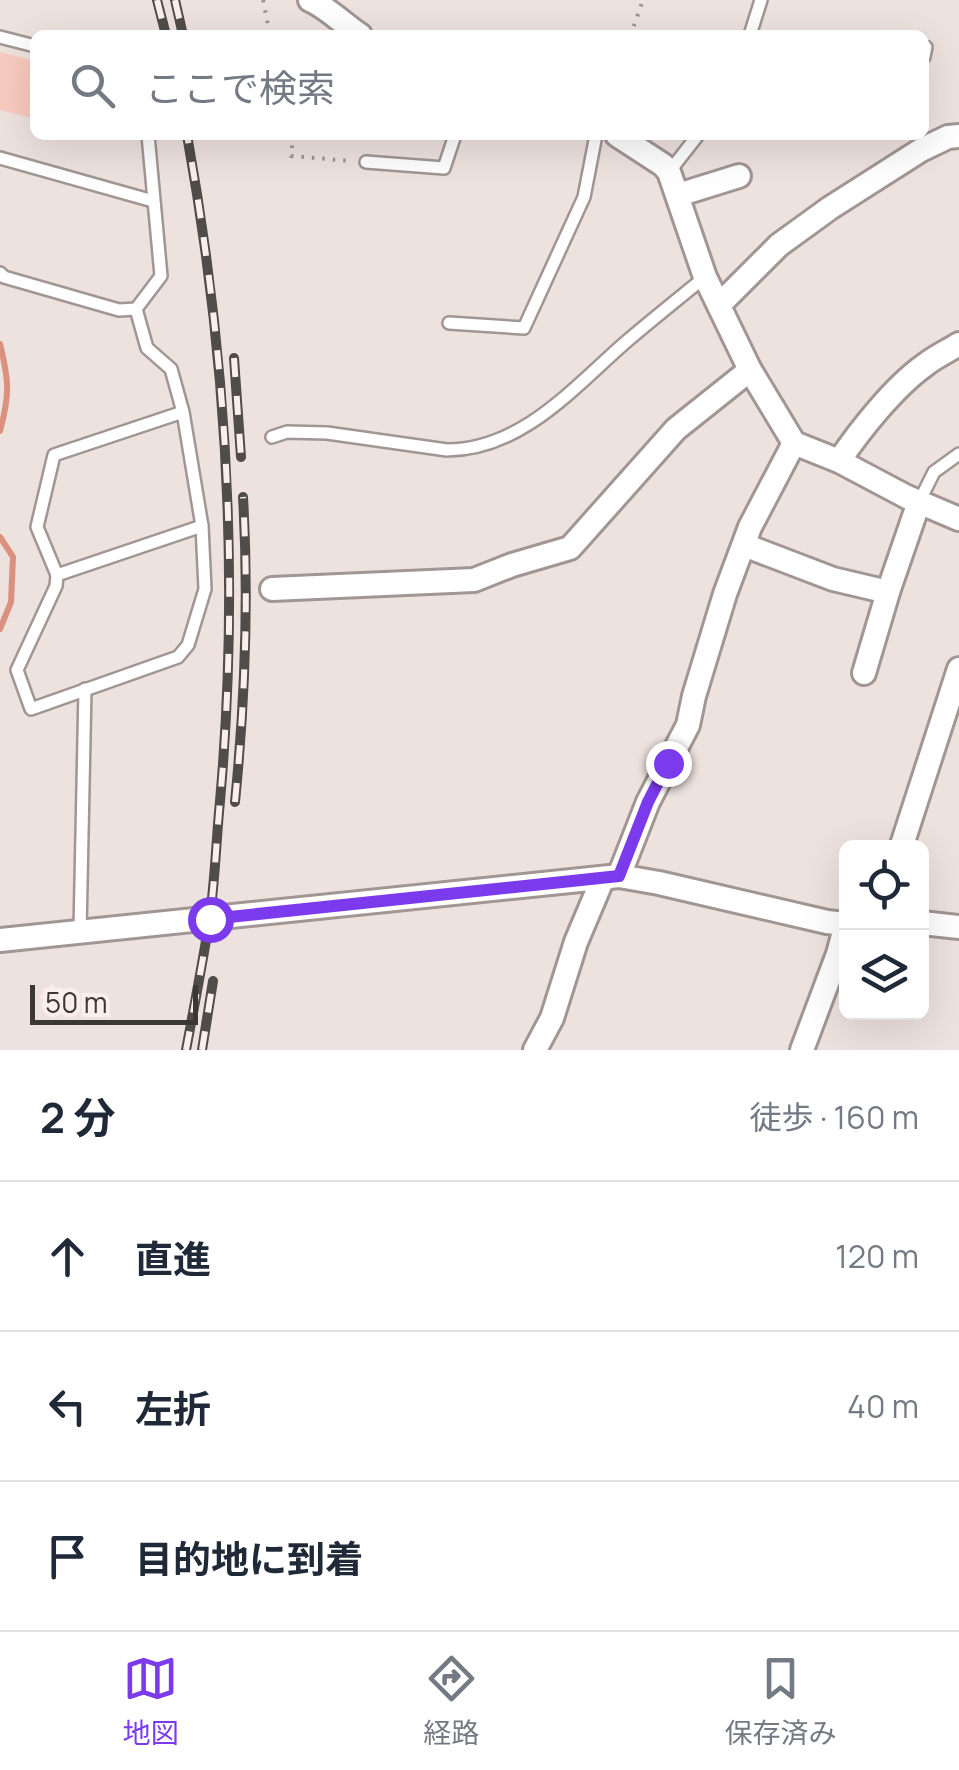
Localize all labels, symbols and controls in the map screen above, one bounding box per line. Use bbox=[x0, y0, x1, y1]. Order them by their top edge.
search box bbox=[30, 30, 929, 140]
icon: search bbox=[65, 58, 120, 113]
text: ここで検索 bbox=[145, 61, 335, 113]
route end bbox=[646, 741, 692, 787]
map controls bbox=[839, 840, 929, 1020]
button: locate bbox=[839, 840, 929, 930]
route start bbox=[188, 897, 234, 943]
button: layers bbox=[839, 930, 929, 1020]
scale bar bbox=[30, 980, 198, 1024]
text: 50 m bbox=[45, 983, 108, 1021]
text: 2 分 bbox=[40, 1088, 115, 1146]
text: 徒歩 · 160 m bbox=[750, 1095, 919, 1139]
icon: ahead bbox=[40, 1229, 95, 1284]
text: 直進 bbox=[135, 1232, 211, 1284]
text: 120 m bbox=[835, 1234, 919, 1278]
icon: left bbox=[40, 1379, 95, 1434]
text: 左折 bbox=[135, 1382, 211, 1434]
text: 40 m bbox=[847, 1384, 919, 1428]
icon: arrive bbox=[40, 1529, 95, 1584]
text: 目的地に到着 bbox=[135, 1532, 363, 1584]
tab: 地図 bbox=[122, 1651, 179, 1751]
tab: 経路 bbox=[423, 1651, 480, 1751]
tab: 保存済み bbox=[724, 1651, 837, 1751]

